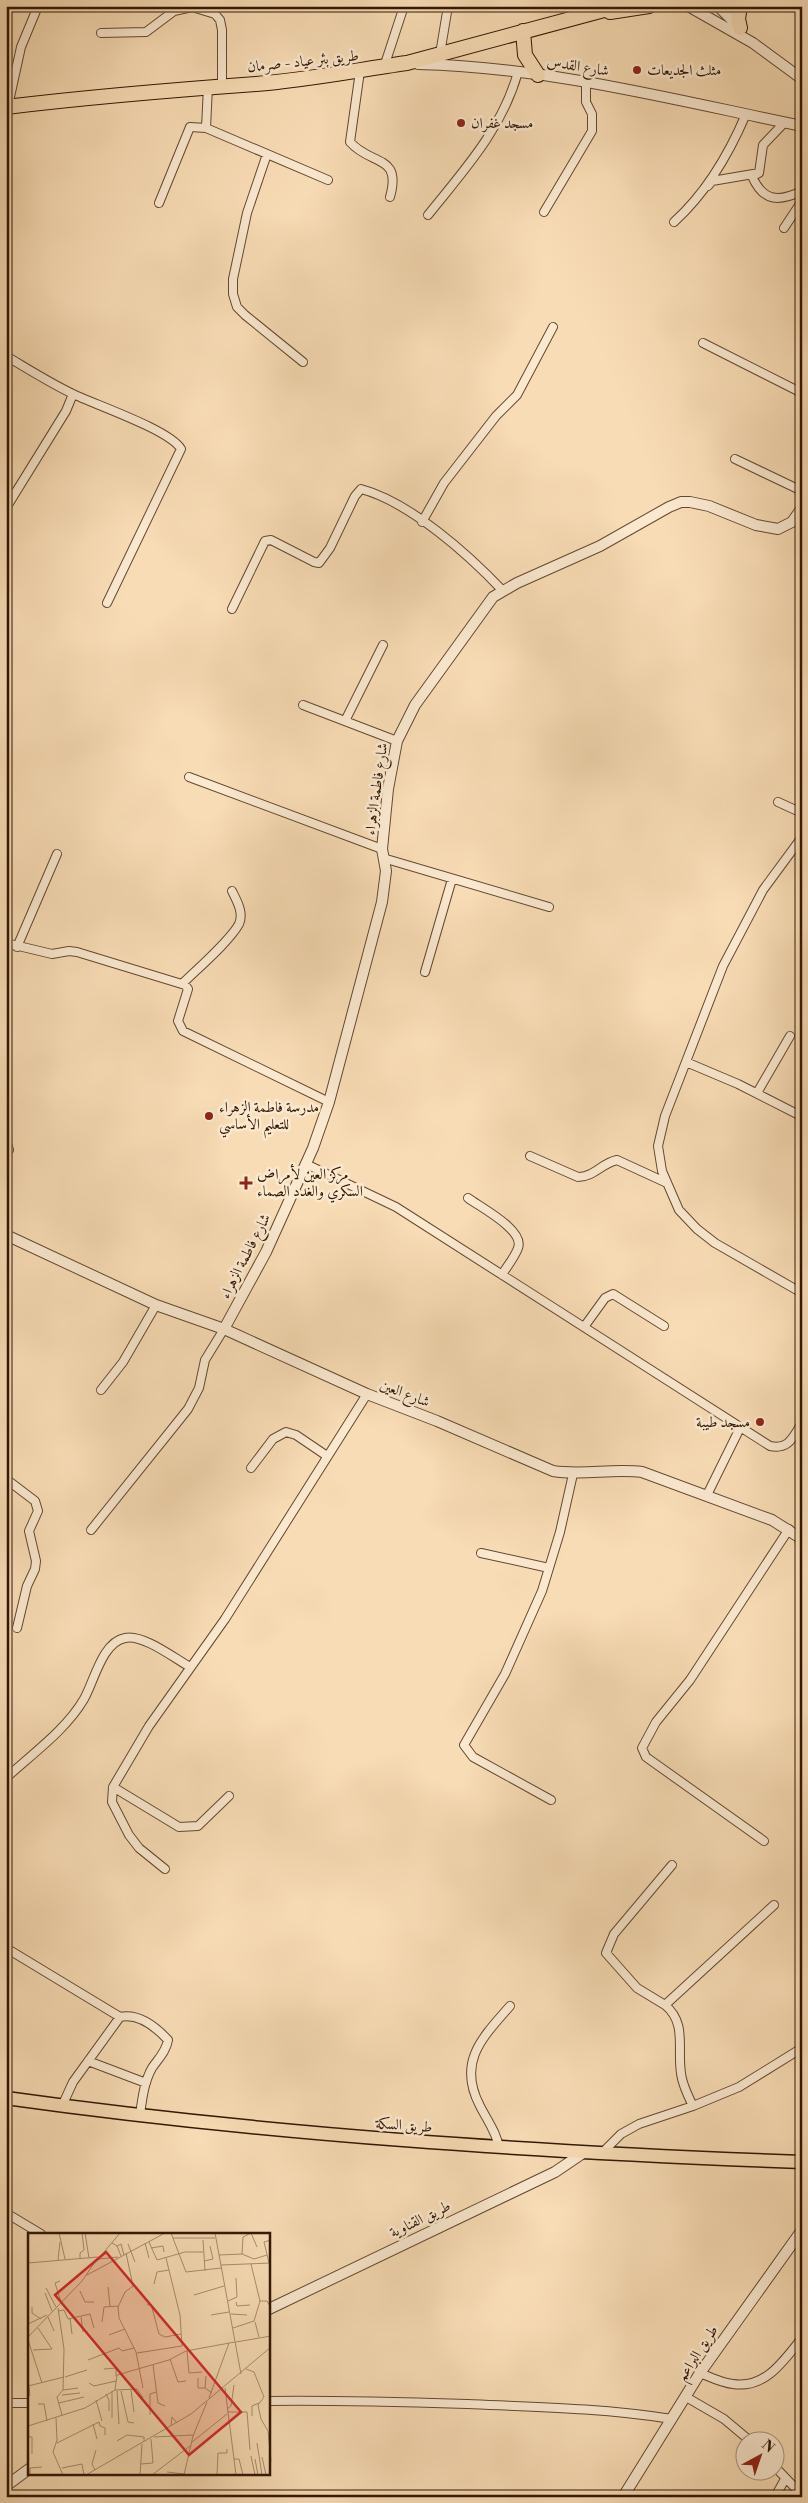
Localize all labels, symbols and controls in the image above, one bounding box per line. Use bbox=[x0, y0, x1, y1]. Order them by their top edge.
street label: طريق بئر عياد - صرمان bbox=[246, 46, 360, 77]
street label: شارع القدس bbox=[545, 52, 610, 84]
place label: مثلث الجديعات bbox=[647, 61, 721, 80]
marker: مثلث الجديعات bbox=[631, 64, 643, 76]
place label: مسجد غفران bbox=[471, 114, 533, 133]
marker: مسجد غفران bbox=[455, 117, 467, 129]
street label: شارع فاطمة الزهراء bbox=[361, 742, 395, 837]
place label: مدرسة فاطمة الزهراء للتعليم الأساسي bbox=[219, 1098, 319, 1139]
marker: مدرسة فاطمة الزهراء للتعليم الأساسي bbox=[203, 1110, 215, 1122]
place label: مركز العين لأمراض السكري والغدد الصماء bbox=[257, 1163, 363, 1203]
marker: مركز العين لأمراض السكري والغدد الصماء bbox=[239, 1176, 253, 1190]
street label: شارع فاطمة الزهراء bbox=[216, 1210, 278, 1303]
street label: شارع العين bbox=[376, 1375, 432, 1414]
place label: مسجد طيبة bbox=[696, 1413, 750, 1432]
marker: مسجد طيبة bbox=[754, 1416, 766, 1428]
street label: طريق السكة bbox=[374, 2114, 433, 2137]
street label: طريق القناوية bbox=[387, 2197, 454, 2242]
inset map bbox=[28, 2233, 270, 2476]
street label: طريق البراعم bbox=[672, 2322, 726, 2387]
north arrow bbox=[736, 2430, 786, 2480]
text: N bbox=[758, 2436, 778, 2457]

